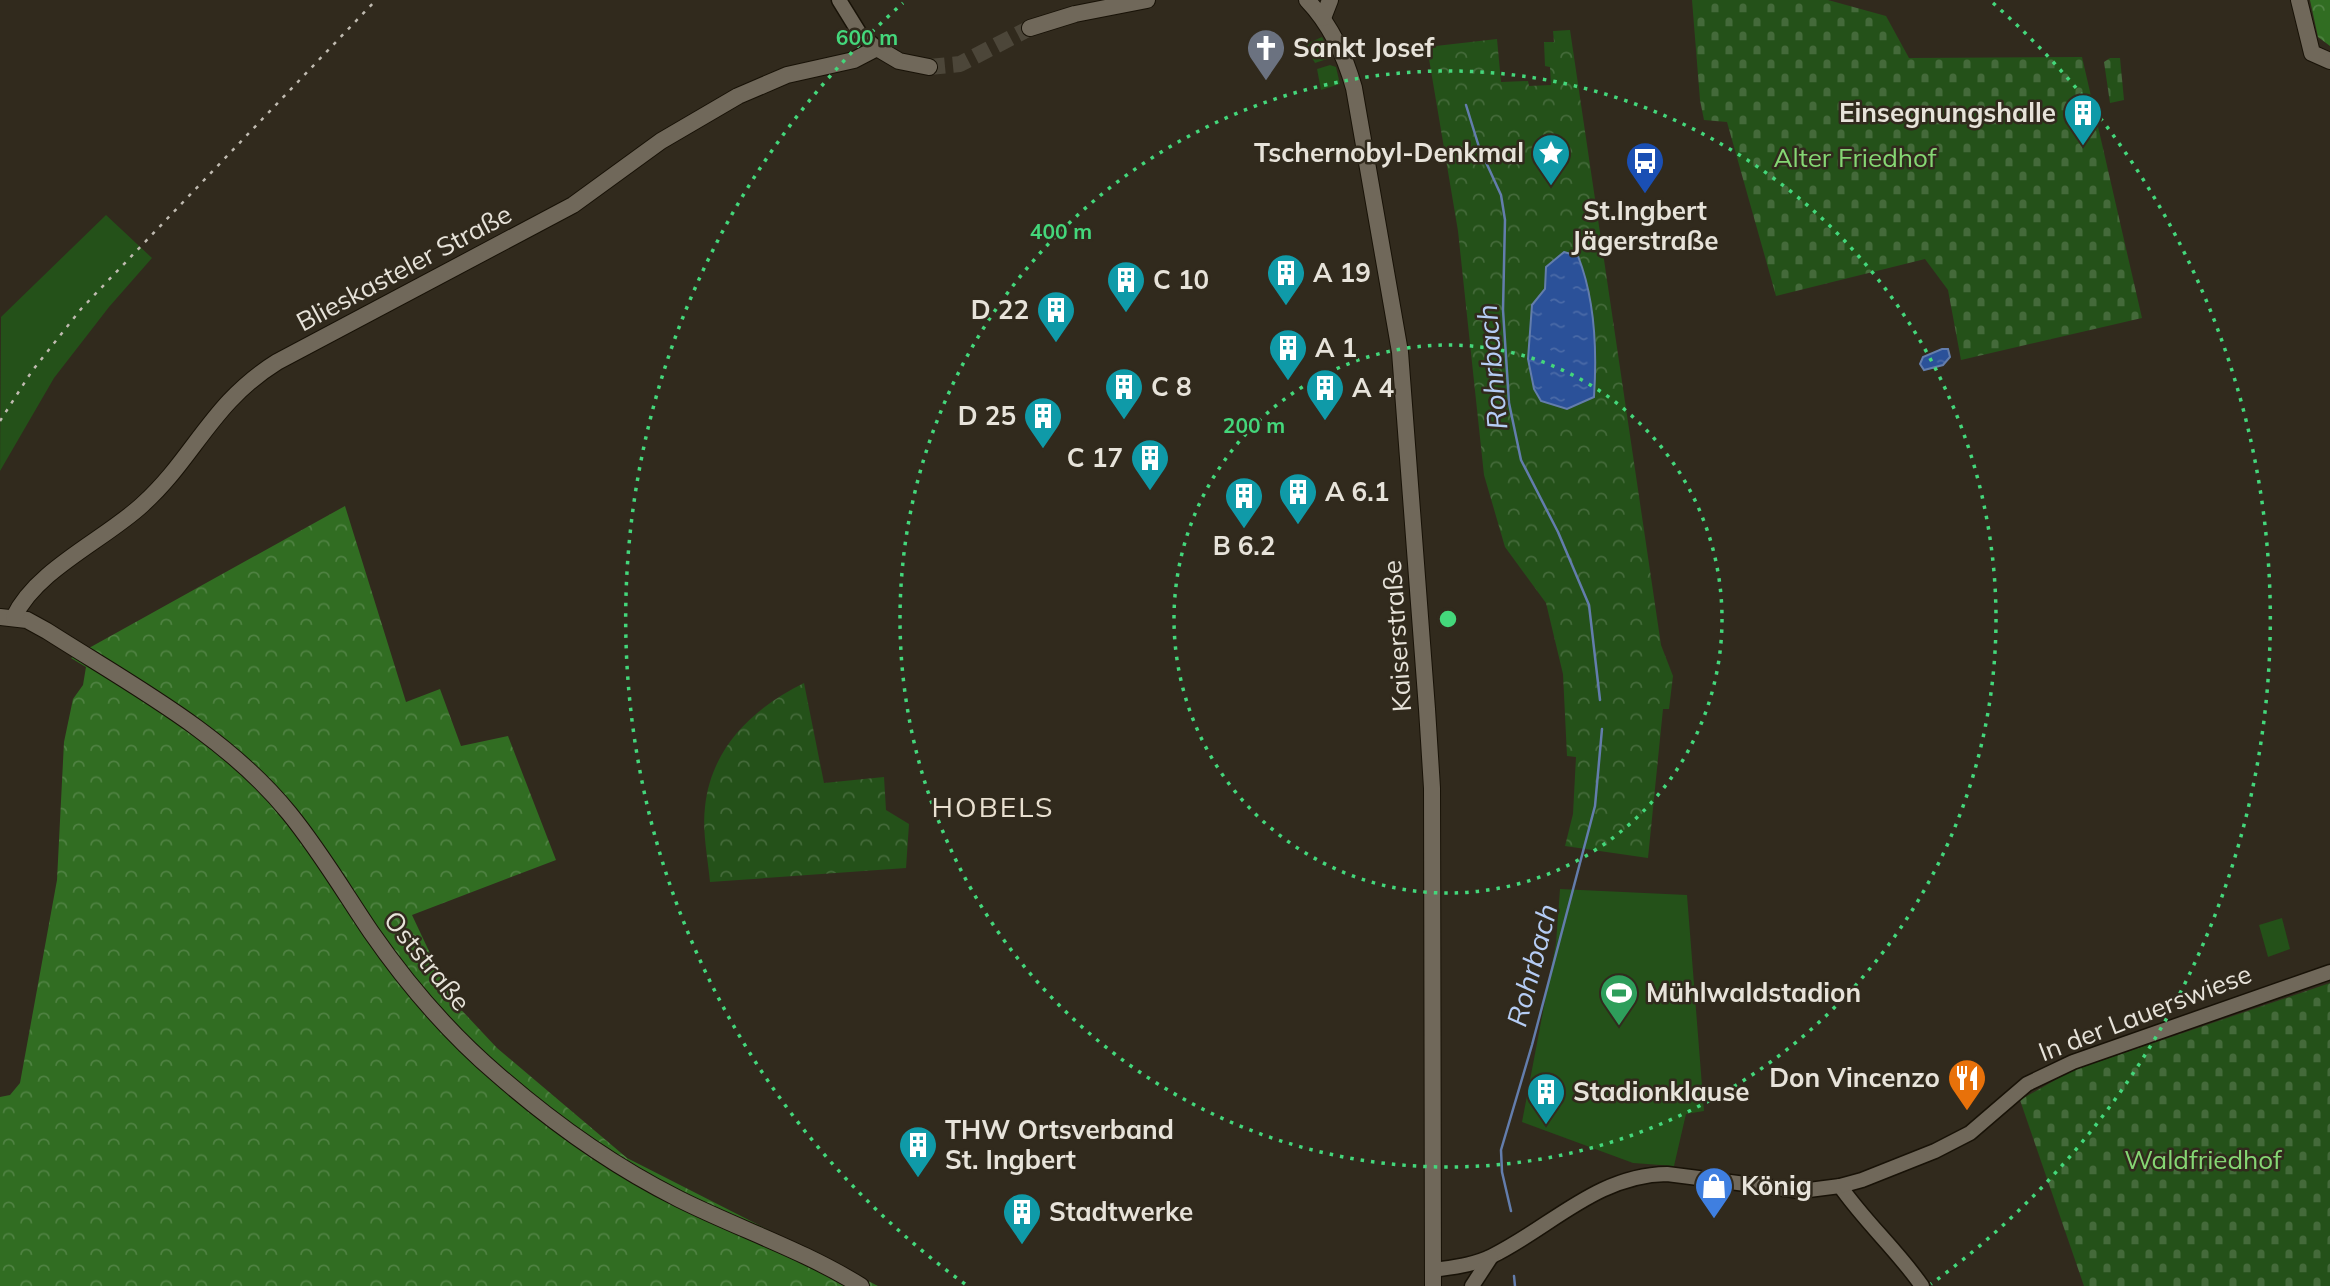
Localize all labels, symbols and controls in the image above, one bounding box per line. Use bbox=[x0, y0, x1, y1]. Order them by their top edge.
text: 600 m bbox=[836, 24, 898, 50]
church icon: Sankt Josef bbox=[1245, 27, 1287, 82]
place label: Sankt Josef bbox=[1293, 31, 1435, 64]
building icon: Einsegnungshalle bbox=[2062, 92, 2104, 147]
place label: Einsegnungshalle bbox=[1839, 96, 2056, 129]
place icon: Tschernobyl-Denkmal bbox=[1530, 132, 1572, 187]
place label: Tschernobyl-Denkmal bbox=[1254, 136, 1524, 169]
bus stop icon: St.Ingbert Jägerstraße bbox=[1624, 140, 1666, 195]
park label: Alter Friedhof bbox=[1773, 141, 1938, 174]
place label: St.Ingbert Jägerstraße bbox=[1572, 194, 1718, 257]
street label: Blieskasteler Straße bbox=[290, 197, 517, 338]
text: 400 m bbox=[1030, 218, 1092, 244]
building icon: A 19 bbox=[1265, 252, 1307, 307]
place label: A 19 bbox=[1313, 256, 1371, 289]
building icon: C 10 bbox=[1105, 259, 1147, 314]
place label: C 10 bbox=[1153, 263, 1209, 296]
building icon: D 22 bbox=[1035, 289, 1077, 344]
place label: D 22 bbox=[971, 293, 1029, 326]
water label: Rohrbach bbox=[1469, 303, 1514, 431]
building icon: A 1 bbox=[1267, 327, 1309, 382]
place label: A 1 bbox=[1315, 331, 1357, 364]
building icon: C 8 bbox=[1103, 366, 1145, 421]
building icon: A 4 bbox=[1304, 367, 1346, 422]
place label: C 8 bbox=[1151, 370, 1192, 403]
place label: A 4 bbox=[1352, 371, 1395, 404]
building icon: D 25 bbox=[1022, 395, 1064, 450]
place label: D 25 bbox=[958, 399, 1016, 432]
text: 200 m bbox=[1223, 412, 1285, 438]
building icon: C 17 bbox=[1129, 437, 1171, 492]
place label: C 17 bbox=[1067, 441, 1123, 474]
building icon: A 6.1 bbox=[1277, 471, 1319, 526]
building icon: B 6.2 bbox=[1223, 475, 1265, 530]
place label: A 6.1 bbox=[1325, 475, 1389, 508]
place label: B 6.2 bbox=[1213, 529, 1275, 562]
street label: Kaiserstraße bbox=[1375, 559, 1418, 713]
centre of rings bbox=[1436, 607, 1460, 631]
district label: HOBELS bbox=[932, 789, 1054, 824]
water label: Rohrbach bbox=[1498, 900, 1565, 1030]
street label: Oststraße bbox=[377, 904, 478, 1017]
street label: In der Lauerswiese bbox=[2034, 957, 2256, 1068]
sports icon: Mühlwaldstadion bbox=[1598, 972, 1640, 1027]
place label: Mühlwaldstadion bbox=[1646, 976, 1861, 1009]
restaurant icon: Don Vincenzo bbox=[1946, 1057, 1988, 1112]
place label: Don Vincenzo bbox=[1769, 1061, 1940, 1094]
building icon: Stadionklause bbox=[1525, 1071, 1567, 1126]
place label: Stadionklause bbox=[1573, 1075, 1750, 1108]
place label: THW Ortsverband St. Ingbert bbox=[945, 1113, 1174, 1176]
building icon: THW Ortsverband St. Ingbert bbox=[897, 1124, 939, 1179]
park label: Waldfriedhof bbox=[2124, 1143, 2283, 1176]
shop icon: König bbox=[1693, 1165, 1735, 1220]
place label: König bbox=[1741, 1169, 1812, 1202]
building icon: Stadtwerke bbox=[1001, 1191, 1043, 1246]
place label: Stadtwerke bbox=[1049, 1195, 1193, 1228]

